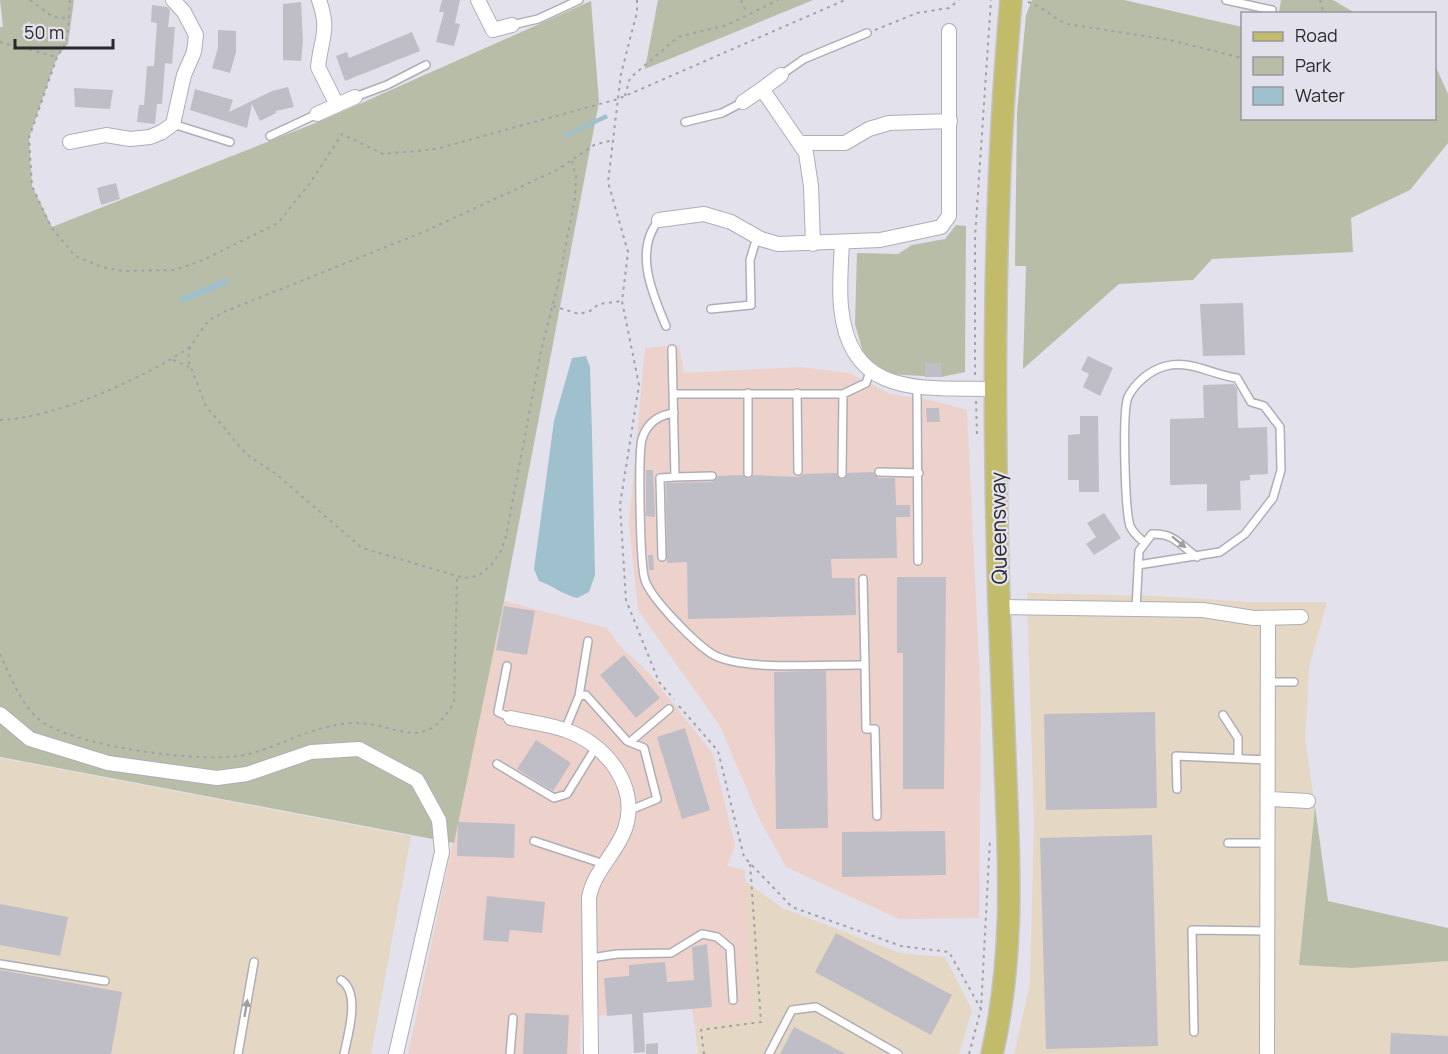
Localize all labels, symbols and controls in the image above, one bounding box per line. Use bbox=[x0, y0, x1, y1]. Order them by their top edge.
scale bar bbox=[15, 12, 112, 50]
legend bbox=[1241, 12, 1436, 120]
text: 50 m bbox=[24, 20, 64, 44]
text: Road bbox=[1295, 23, 1338, 47]
text: Park bbox=[1295, 53, 1332, 77]
text: Water bbox=[1295, 83, 1345, 107]
street label: Queensway bbox=[983, 471, 1013, 585]
one-way arrow bbox=[1171, 536, 1187, 549]
one-way arrow bbox=[242, 998, 251, 1017]

